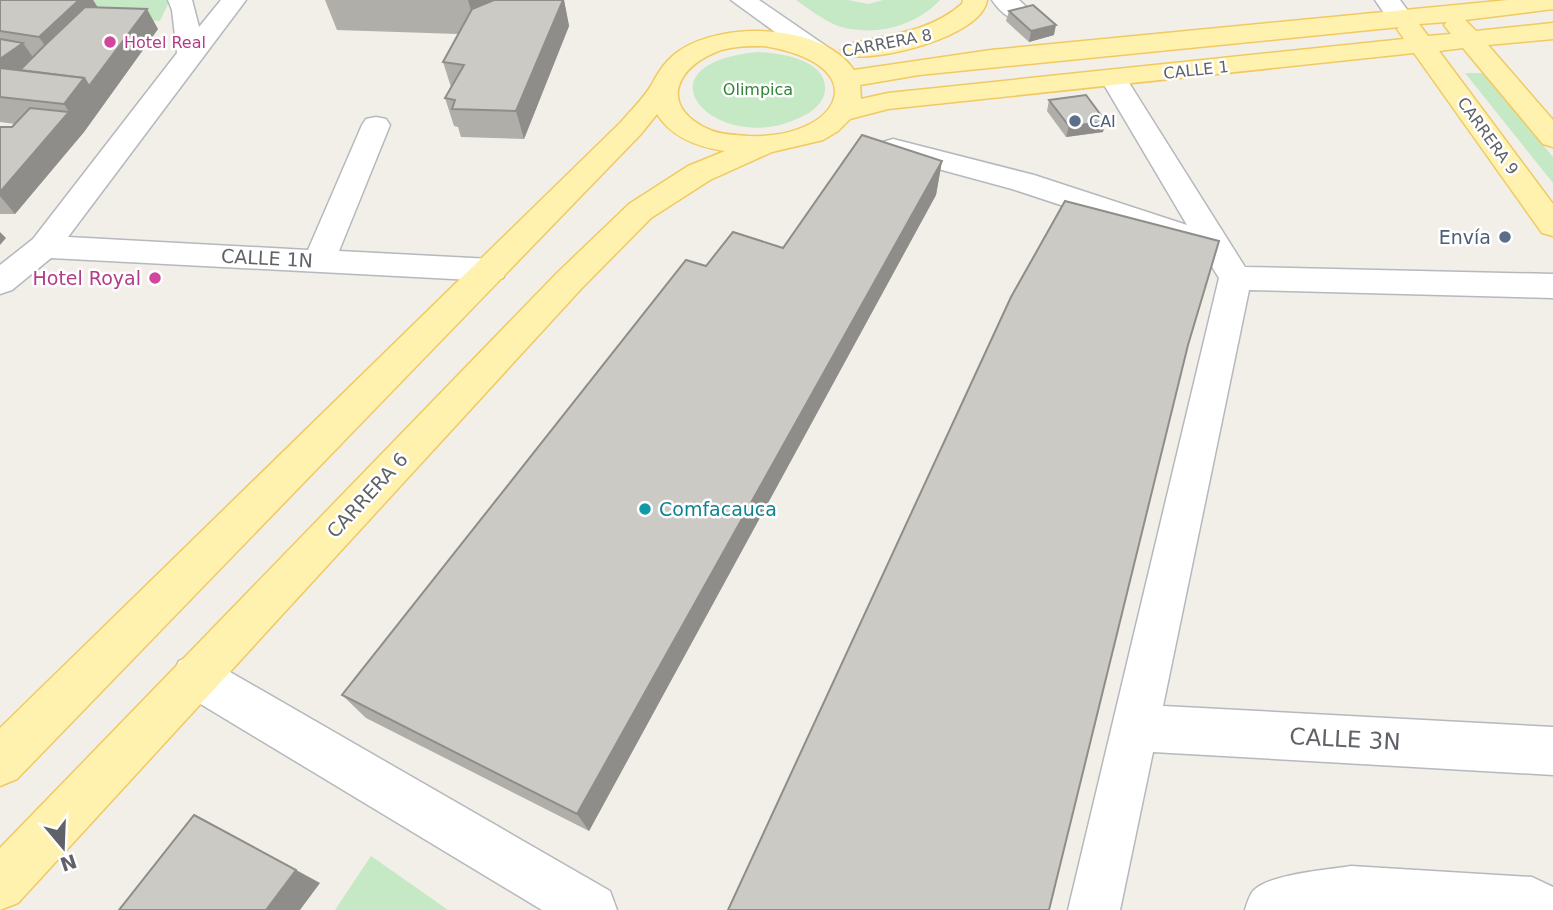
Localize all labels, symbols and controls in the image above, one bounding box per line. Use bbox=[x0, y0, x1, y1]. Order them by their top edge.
street label: CARRERA 8 bbox=[840, 25, 934, 61]
place label: Hotel Real bbox=[124, 33, 206, 52]
marker: Hotel Real bbox=[102, 34, 118, 50]
street label: CALLE 1 bbox=[1163, 57, 1229, 83]
park label: Olimpica bbox=[723, 80, 793, 99]
street label: CARRERA 9 bbox=[1454, 94, 1522, 178]
place label: CAI bbox=[1089, 112, 1116, 131]
marker: CAI bbox=[1067, 113, 1083, 129]
place label: Envía bbox=[1439, 226, 1491, 248]
marker: Envía bbox=[1497, 229, 1513, 245]
street label: CALLE 1N bbox=[221, 245, 313, 271]
place label: Hotel Royal bbox=[32, 267, 141, 289]
marker: Hotel Royal bbox=[147, 270, 163, 286]
street label: CARRERA 6 bbox=[322, 448, 412, 542]
place label: Comfacauca bbox=[659, 498, 777, 520]
marker: Comfacauca bbox=[637, 501, 653, 517]
street label: CALLE 3N bbox=[1289, 723, 1401, 755]
north arrow bbox=[28, 812, 98, 882]
text: N bbox=[57, 850, 80, 876]

